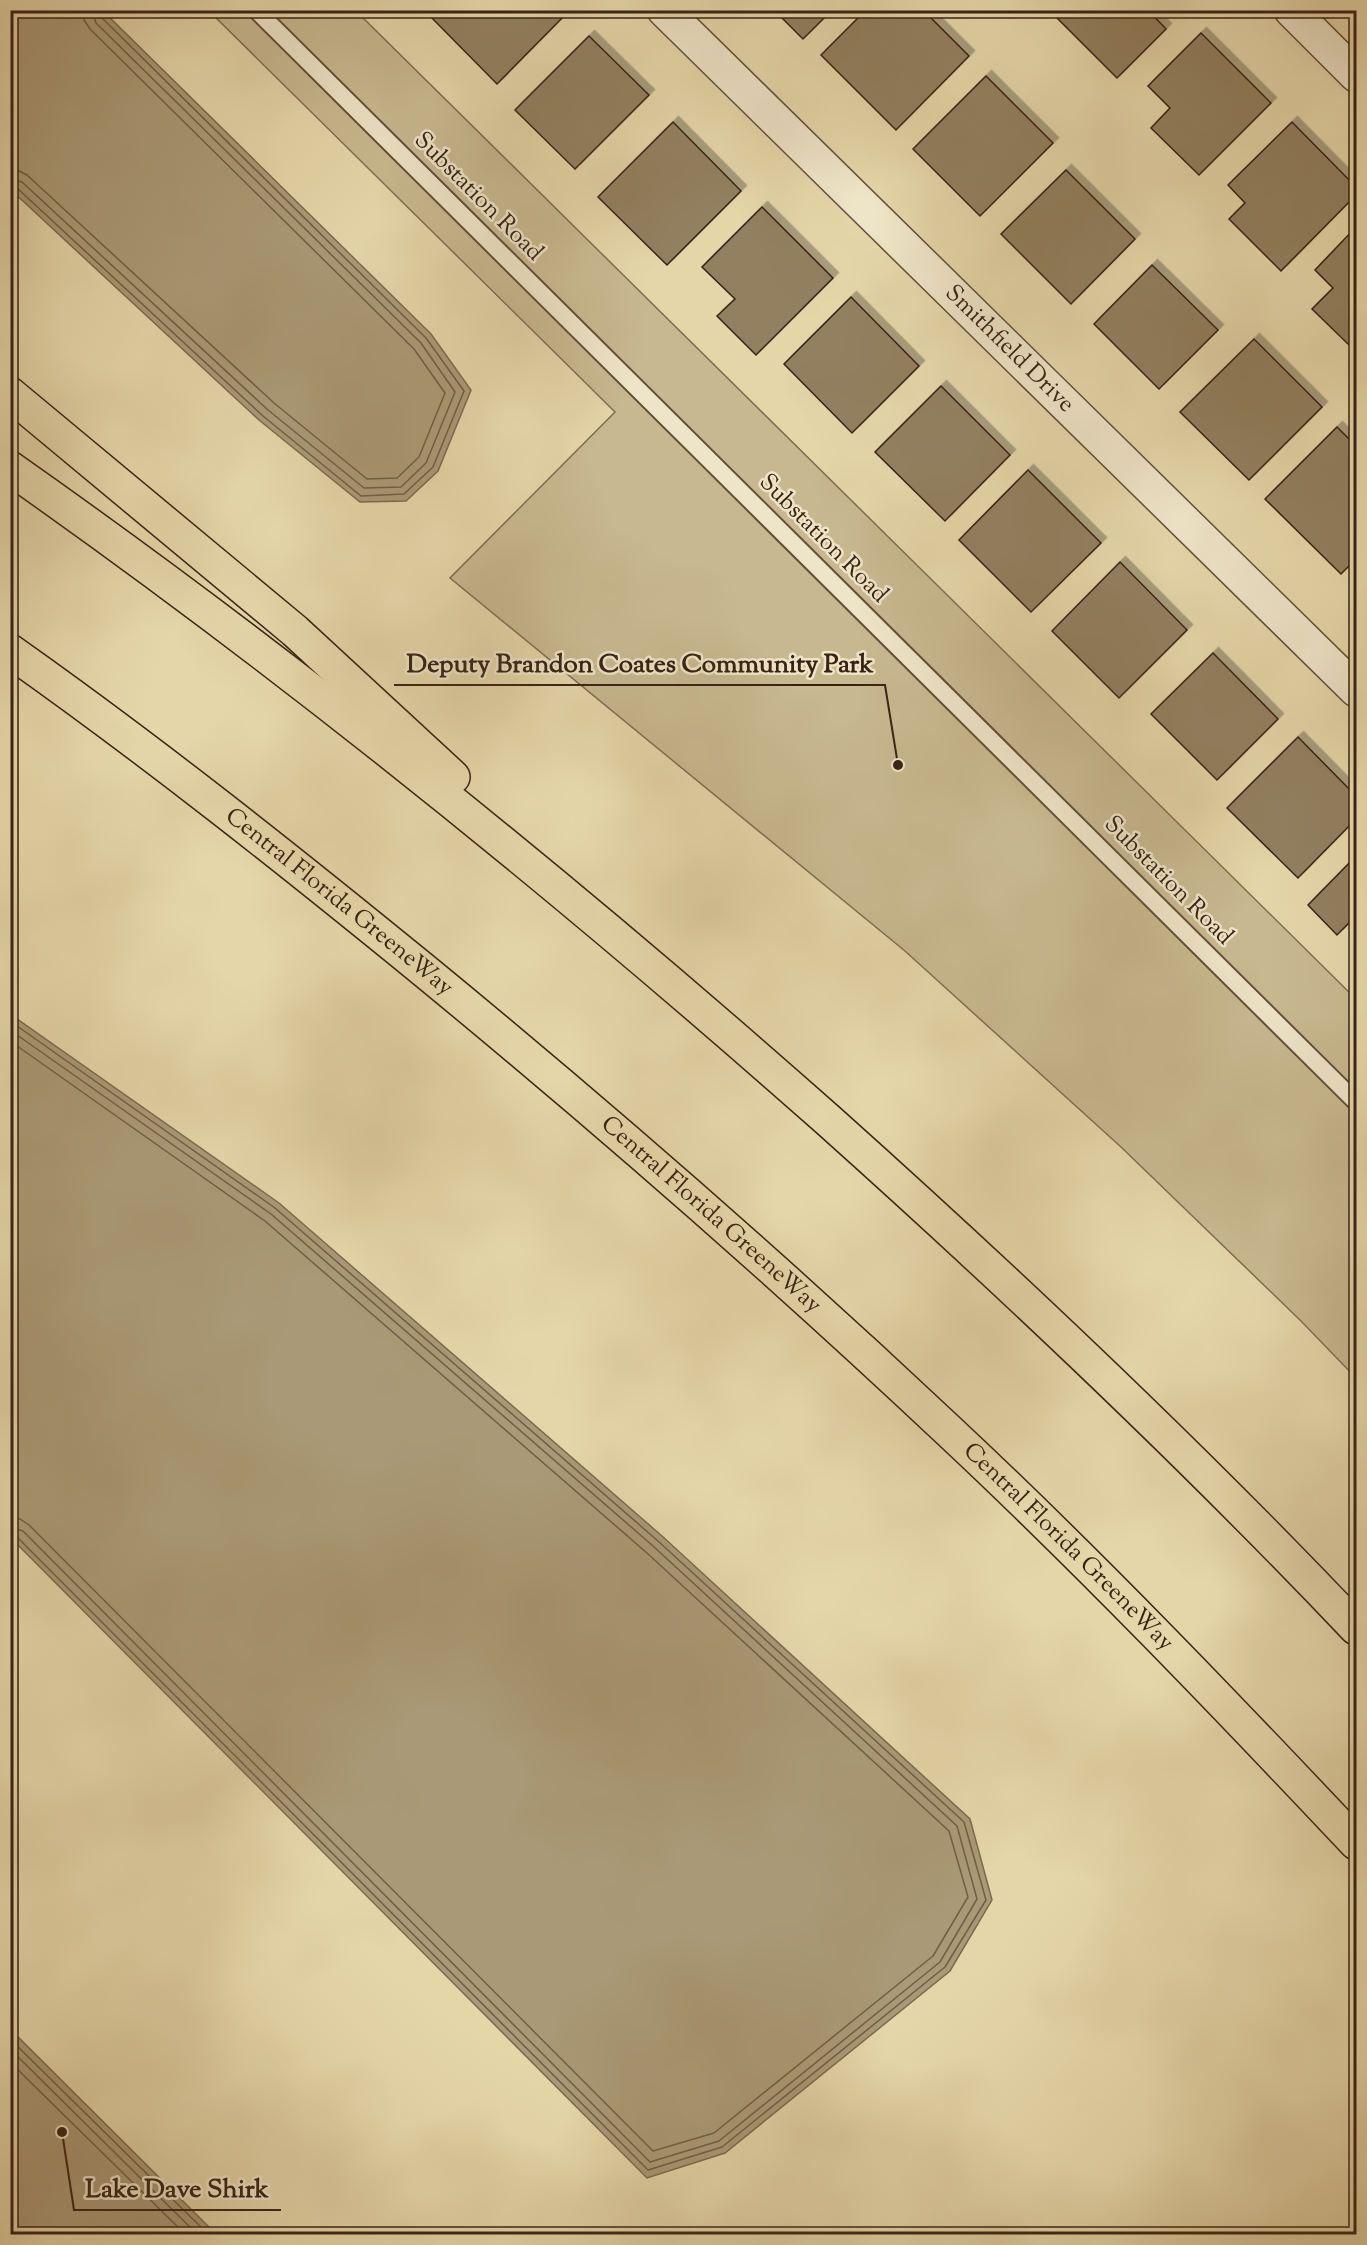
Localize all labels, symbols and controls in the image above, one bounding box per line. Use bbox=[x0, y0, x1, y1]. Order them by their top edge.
street label: Substation Road bbox=[406, 125, 551, 270]
street label: Smithfield Drive bbox=[937, 277, 1082, 421]
street label: Substation Road bbox=[751, 467, 896, 612]
callout: Deputy Brandon Coates Community Park bbox=[394, 641, 885, 685]
text: Deputy Brandon Coates Community Park bbox=[407, 647, 874, 684]
street label: Central Florida GreeneWay bbox=[217, 800, 461, 1005]
street label: Substation Road bbox=[1096, 809, 1241, 954]
street label: Central Florida GreeneWay bbox=[593, 1108, 829, 1322]
street label: Central Florida GreeneWay bbox=[955, 1435, 1181, 1659]
callout: Lake Dave Shirk bbox=[74, 2166, 281, 2210]
text: Lake Dave Shirk bbox=[85, 2172, 270, 2209]

